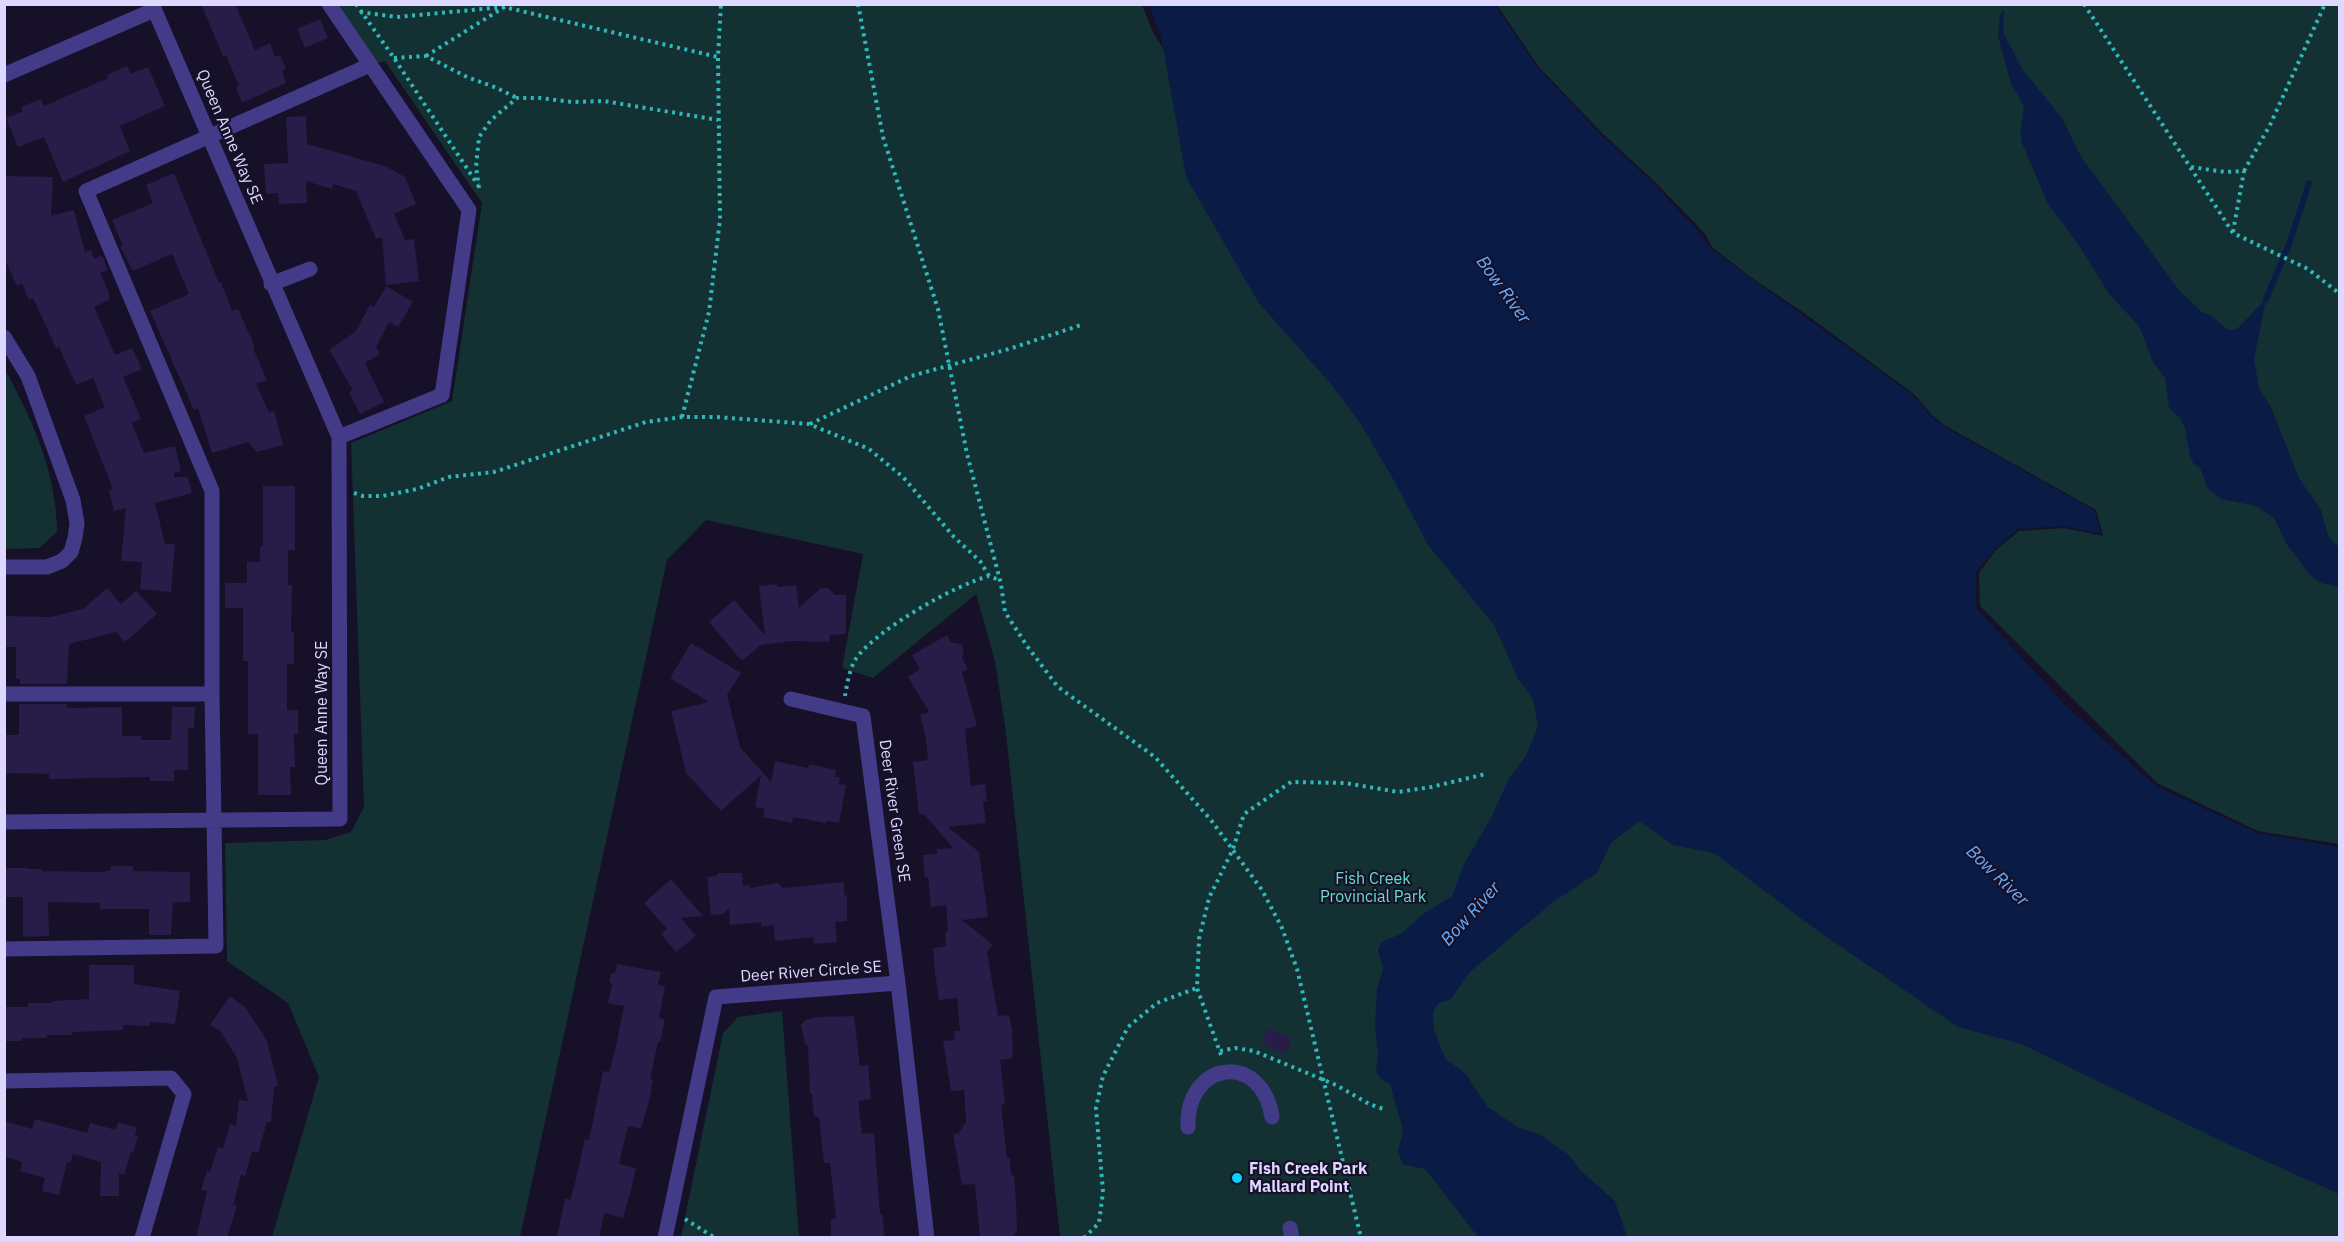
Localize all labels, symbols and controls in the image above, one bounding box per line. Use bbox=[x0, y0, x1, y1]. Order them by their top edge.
street label: Queen Anne Way SE bbox=[192, 67, 266, 207]
water label: Bow River bbox=[1471, 252, 1535, 328]
street label: Queen Anne Way SE bbox=[312, 641, 332, 785]
street label: Deer River Green SE bbox=[874, 738, 914, 884]
water label: Bow River bbox=[1961, 841, 2033, 911]
park label: Fish Creek Provincial Park bbox=[1320, 869, 1426, 907]
water label: Bow River bbox=[1437, 878, 1505, 950]
street label: Deer River Circle SE bbox=[740, 957, 882, 987]
place label: Fish Creek Park Mallard Point bbox=[1249, 1159, 1367, 1197]
marker: Fish Creek Park Mallard Point bbox=[1230, 1171, 1244, 1185]

